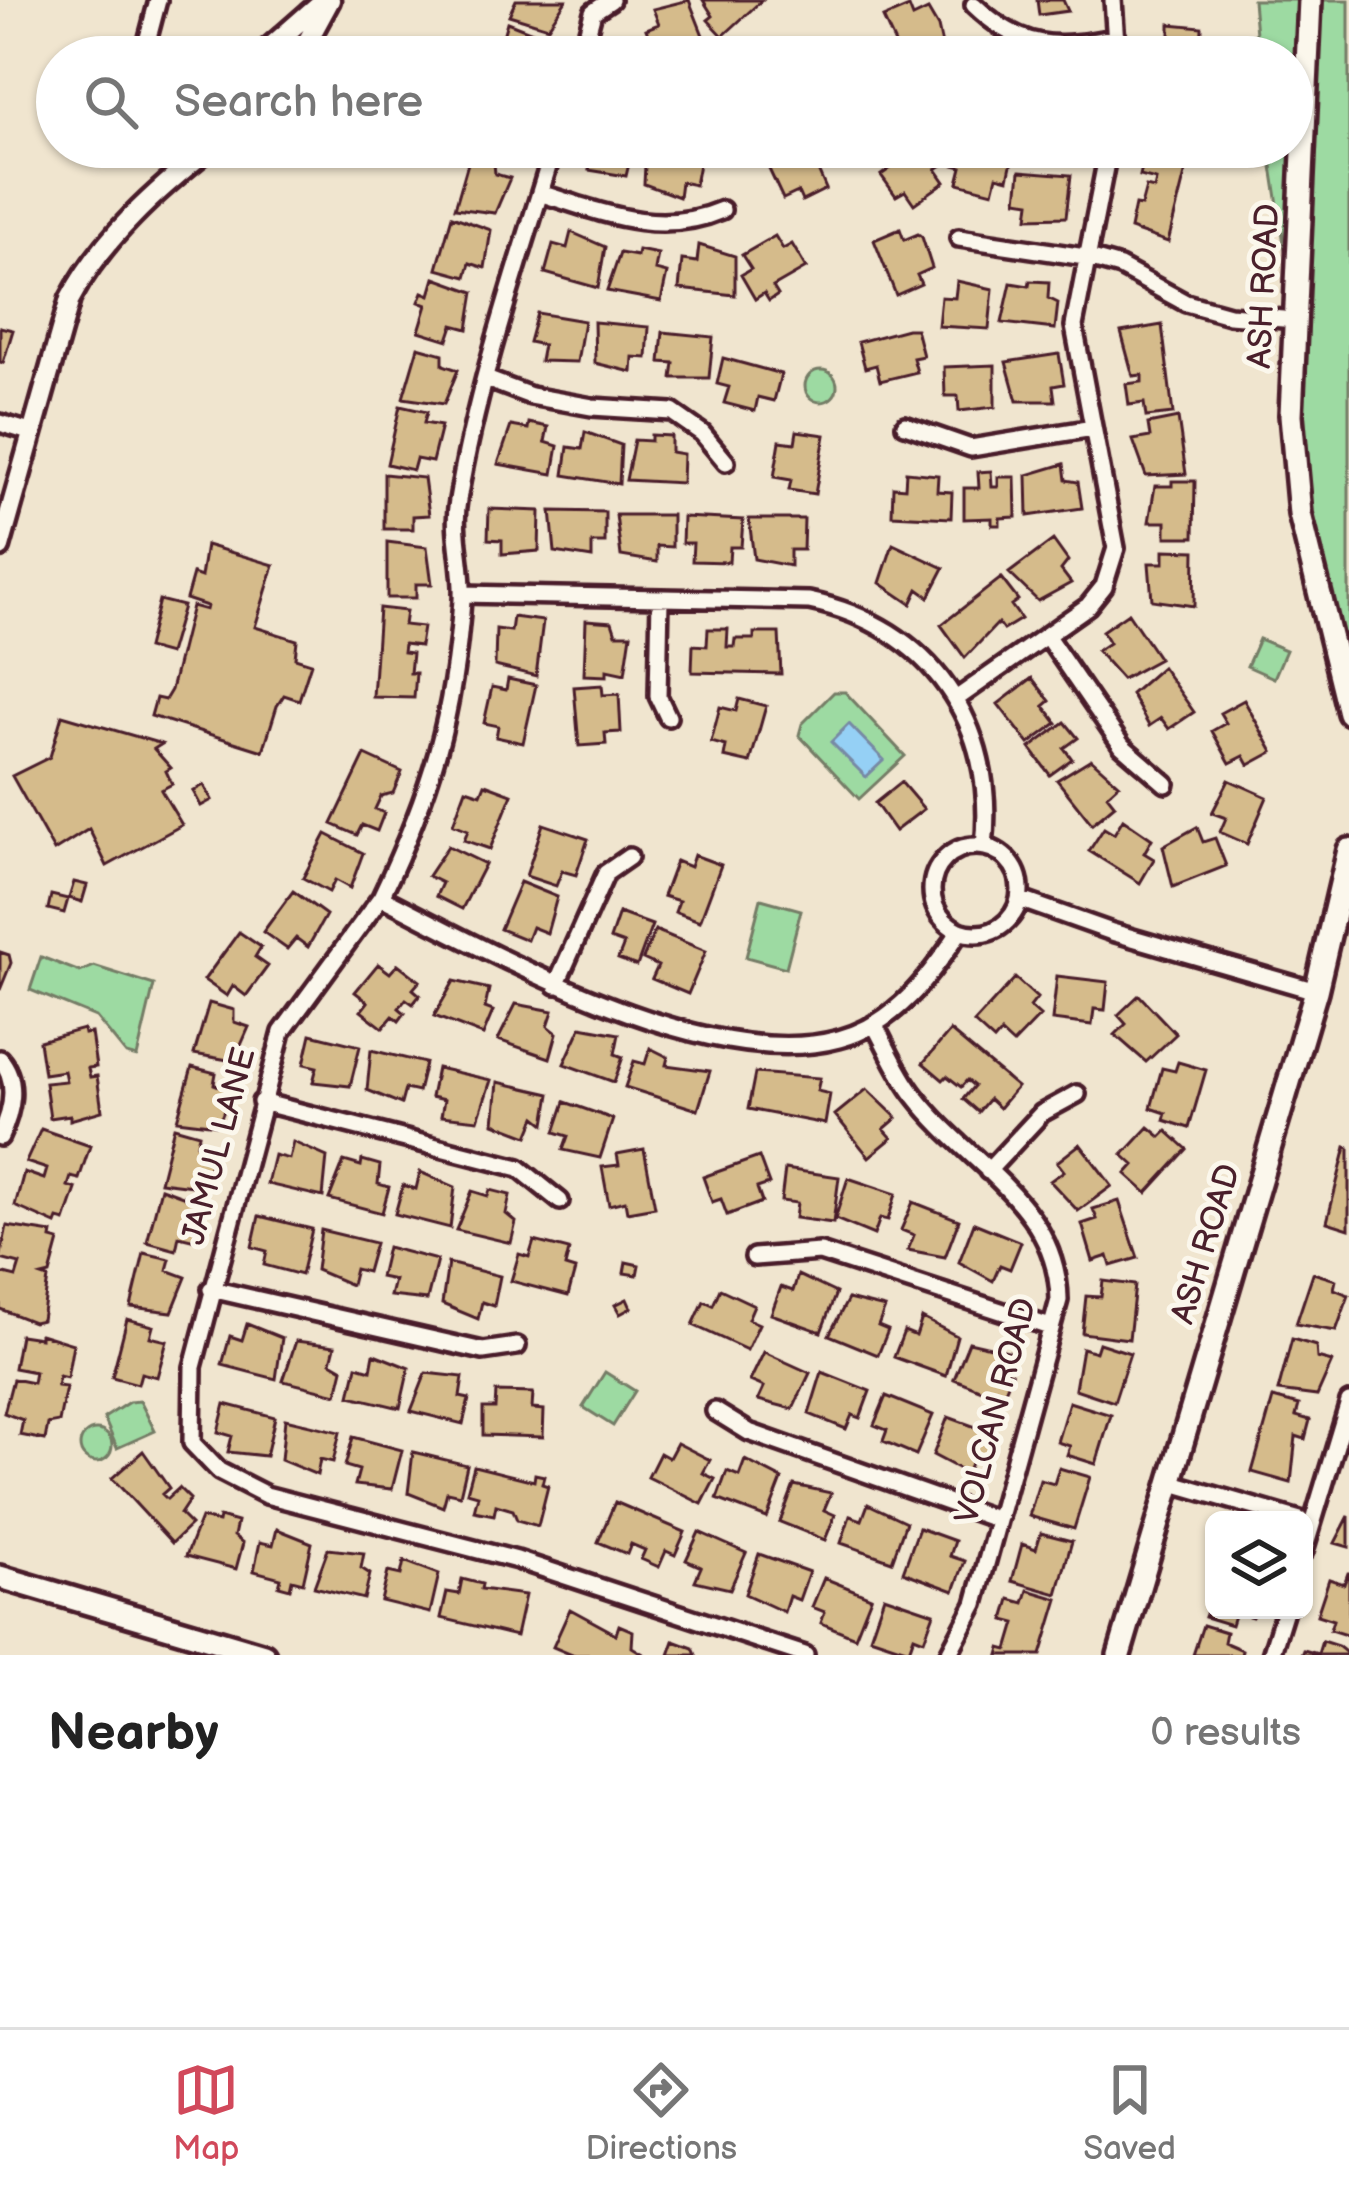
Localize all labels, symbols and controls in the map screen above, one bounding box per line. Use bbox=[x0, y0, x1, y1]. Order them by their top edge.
search box bbox=[36, 36, 1313, 168]
icon: search bbox=[78, 69, 144, 135]
text: Search here bbox=[174, 75, 423, 130]
street label: ASH ROAD bbox=[1240, 203, 1288, 369]
street label: JAMUL LANE bbox=[174, 1043, 264, 1249]
street label: ASH ROAD bbox=[1163, 1159, 1249, 1329]
street label: VOLCAN ROAD bbox=[947, 1294, 1045, 1528]
map controls bbox=[1205, 1511, 1313, 1619]
button: layers bbox=[1205, 1511, 1313, 1619]
text: Nearby bbox=[48, 1703, 219, 1764]
text: 0 results bbox=[1150, 1710, 1301, 1757]
tab: Map bbox=[173, 2057, 239, 2169]
tab: Directions bbox=[586, 2057, 737, 2169]
tab: Saved bbox=[1083, 2057, 1176, 2169]

